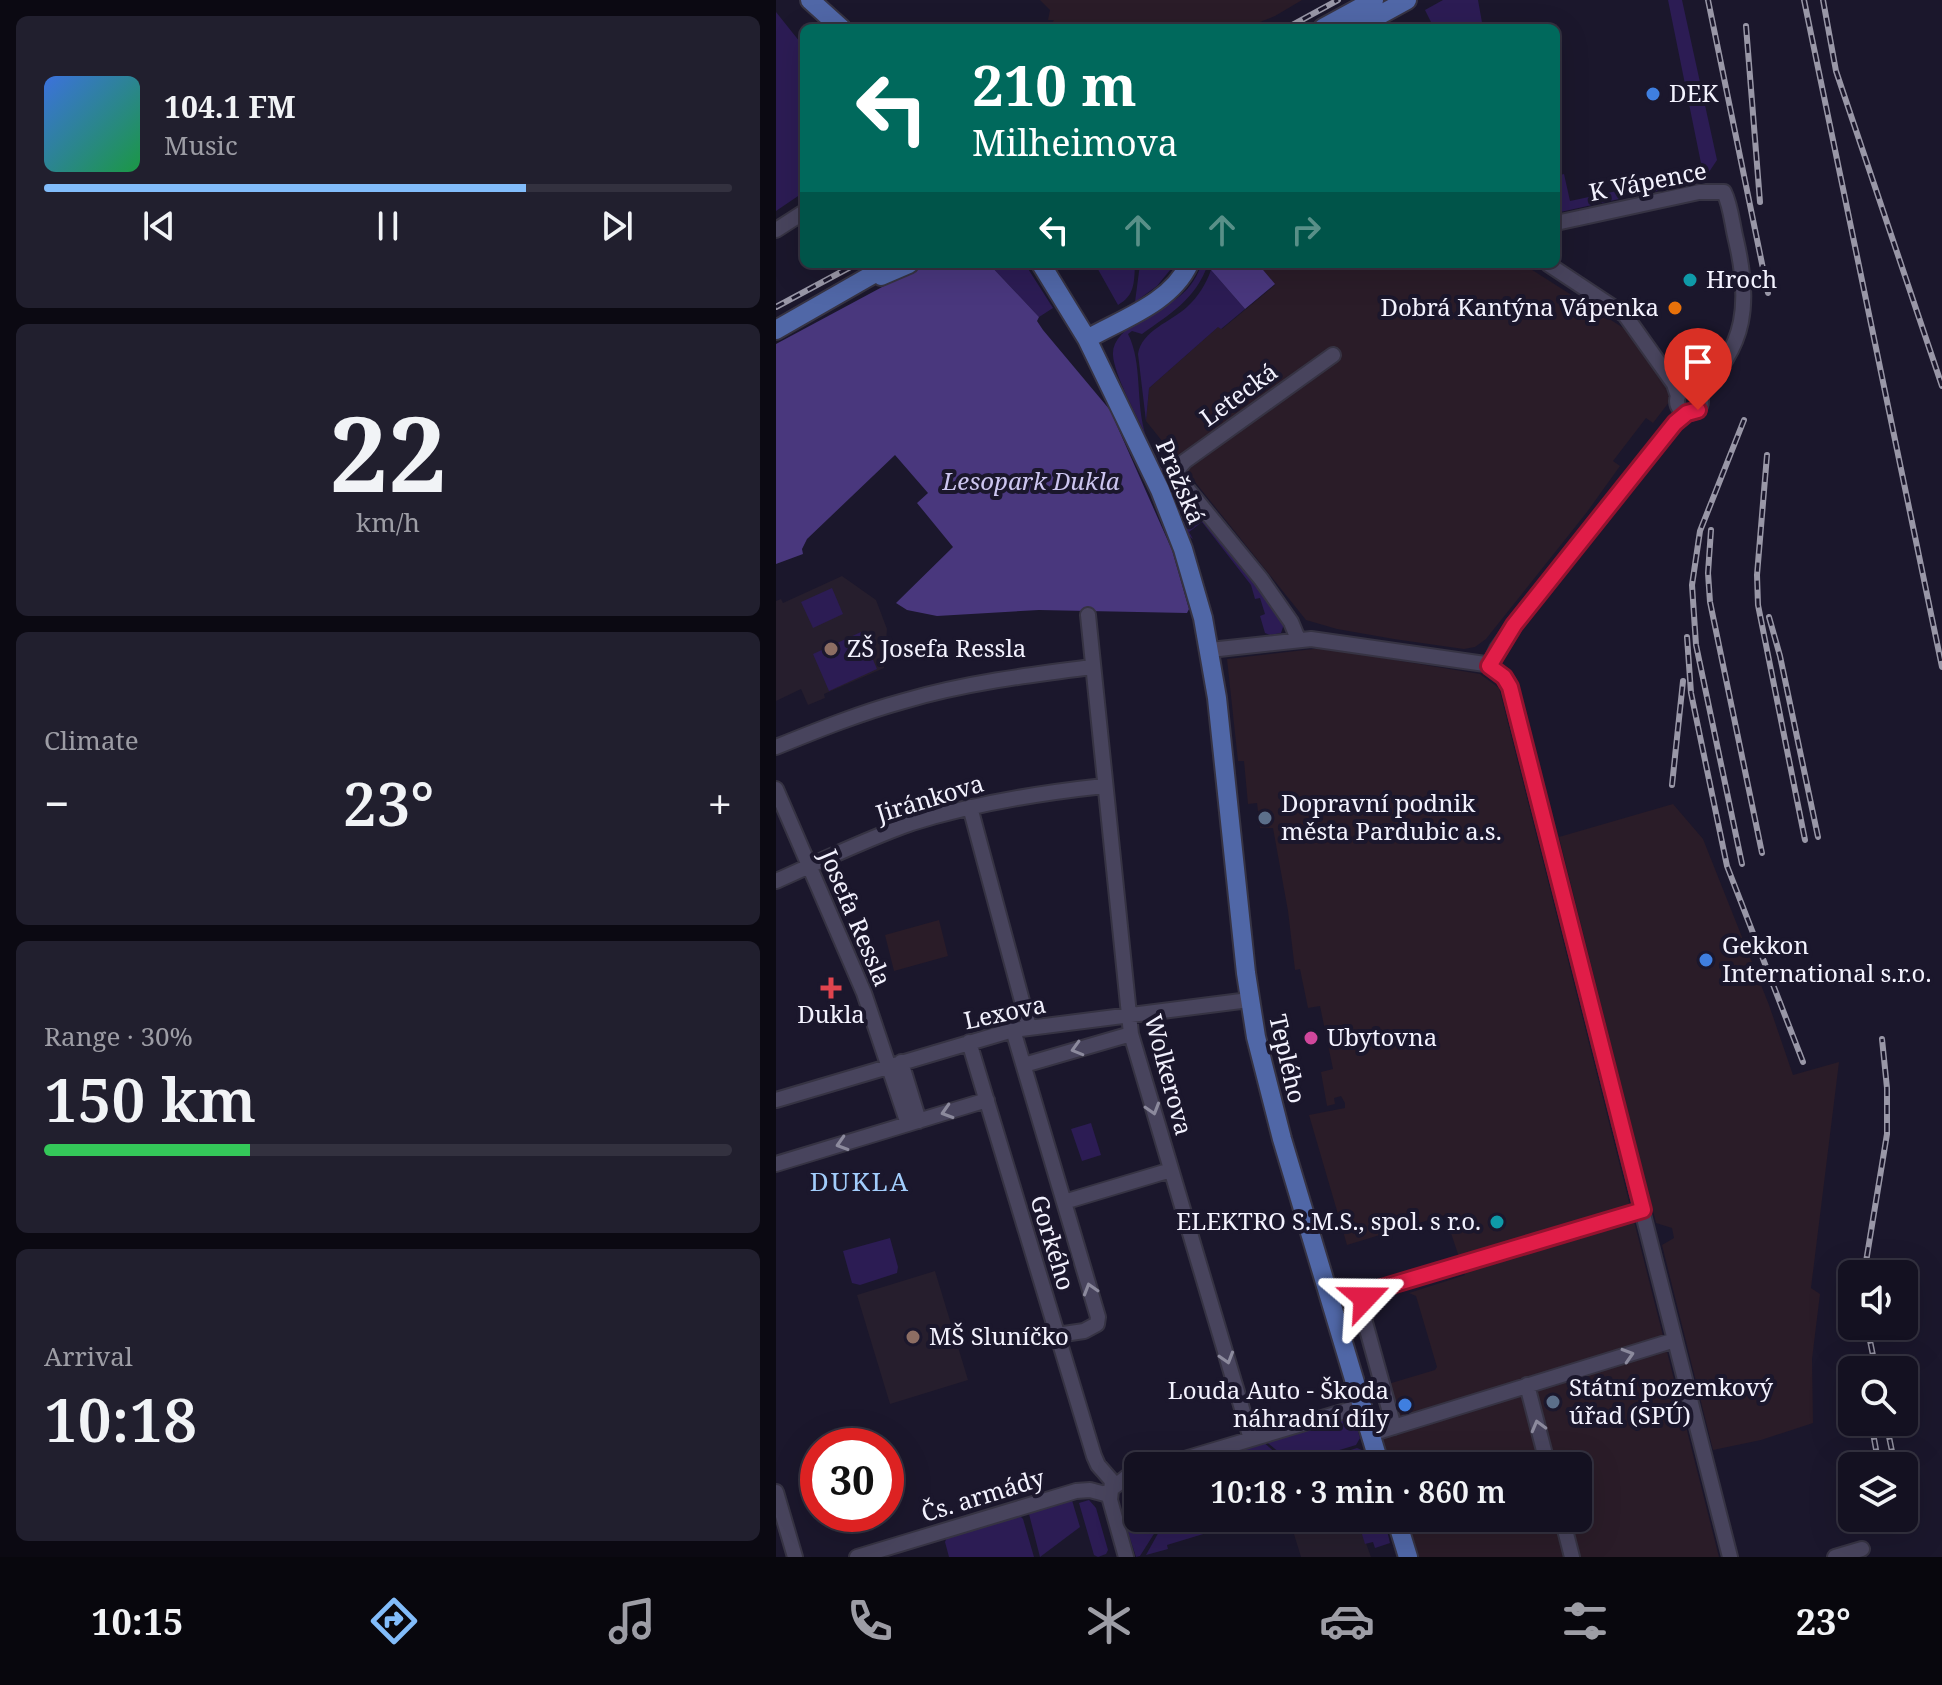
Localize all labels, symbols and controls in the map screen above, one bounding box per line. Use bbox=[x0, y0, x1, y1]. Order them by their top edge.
text: 210 m bbox=[972, 46, 1137, 122]
icon: left bbox=[840, 56, 944, 160]
place label: DEK bbox=[1669, 76, 1719, 109]
marker: DEK bbox=[1644, 85, 1662, 103]
text: 104.1 FM bbox=[164, 86, 296, 127]
text: Milheimova bbox=[972, 118, 1178, 167]
text: Music bbox=[164, 127, 238, 163]
street label: K Vápence bbox=[1586, 153, 1709, 208]
icon: previous bbox=[137, 204, 181, 248]
icon: pause bbox=[366, 204, 410, 248]
icon: next bbox=[595, 204, 639, 248]
icon: left bbox=[1032, 208, 1076, 252]
icon: ahead bbox=[1116, 208, 1160, 252]
icon: ahead bbox=[1200, 208, 1244, 252]
icon: right bbox=[1284, 208, 1328, 252]
place label: Hroch bbox=[1706, 262, 1777, 295]
marker: Hroch bbox=[1681, 271, 1699, 289]
place label: Dobrá Kantýna Vápenka bbox=[1380, 290, 1659, 323]
marker: Dobrá Kantýna Vápenka bbox=[1666, 299, 1684, 317]
pin bbox=[1664, 328, 1732, 410]
icon: arrive bbox=[1676, 340, 1720, 384]
street label: Letecká bbox=[1193, 354, 1284, 433]
text: 22 bbox=[329, 381, 447, 522]
street label: Pražská bbox=[1149, 434, 1214, 529]
park label: Lesopark Dukla bbox=[941, 464, 1120, 497]
text: km/h bbox=[356, 504, 420, 540]
place label: ZŠ Josefa Ressla bbox=[847, 631, 1026, 664]
marker: ZŠ Josefa Ressla bbox=[822, 640, 840, 658]
text: Climate bbox=[44, 722, 139, 758]
text: 23° bbox=[343, 762, 434, 844]
street label: Jiránkova bbox=[871, 766, 987, 830]
text: − bbox=[44, 773, 69, 833]
text: + bbox=[707, 773, 732, 833]
place label: Dopravní podnik města Pardubic a.s. bbox=[1281, 786, 1502, 847]
marker: Dopravní podnik města Pardubic a.s. bbox=[1256, 809, 1274, 827]
street label: Josefa Ressla bbox=[812, 843, 900, 991]
place label: Gekkon International s.r.o. bbox=[1722, 928, 1931, 989]
marker: Gekkon International s.r.o. bbox=[1697, 951, 1715, 969]
marker: Dukla bbox=[822, 979, 840, 997]
street label: Lexova bbox=[961, 987, 1049, 1036]
place label: Dukla bbox=[797, 997, 865, 1030]
street label: Wolkerova bbox=[1137, 1010, 1201, 1139]
street label: Teplého bbox=[1262, 1011, 1315, 1106]
text: Range · 30% bbox=[44, 1018, 193, 1054]
place label: Ubytovna bbox=[1327, 1020, 1437, 1053]
marker: Ubytovna bbox=[1302, 1029, 1320, 1047]
one-way arrow bbox=[1071, 1040, 1085, 1056]
text: 150 km bbox=[44, 1058, 256, 1140]
one-way arrow bbox=[1143, 1101, 1160, 1115]
one-way arrow bbox=[941, 1103, 955, 1119]
one-way arrow bbox=[836, 1135, 849, 1151]
district label: DUKLA bbox=[810, 1163, 910, 1199]
street label: Gorkého bbox=[1023, 1191, 1084, 1294]
place label: ELEKTRO S.M.S., spol. s r.o. bbox=[1176, 1204, 1481, 1237]
marker: ELEKTRO S.M.S., spol. s r.o. bbox=[1488, 1213, 1506, 1231]
position arrow bbox=[1323, 1256, 1407, 1340]
map controls bbox=[1838, 1260, 1918, 1532]
button: sound bbox=[1838, 1260, 1918, 1340]
one-way arrow bbox=[1084, 1283, 1100, 1297]
place label: MŠ Sluníčko bbox=[929, 1319, 1069, 1352]
marker: MŠ Sluníčko bbox=[904, 1328, 922, 1346]
text: Arrival bbox=[44, 1338, 133, 1374]
one-way arrow bbox=[1620, 1348, 1634, 1364]
one-way arrow bbox=[1218, 1351, 1234, 1364]
button: search bbox=[1838, 1356, 1918, 1436]
place label: Státní pozemkový úřad (SPÚ) bbox=[1569, 1370, 1774, 1431]
place label: Louda Auto - Škoda náhradní díly bbox=[1168, 1373, 1389, 1434]
text: 10:18 bbox=[44, 1378, 197, 1460]
marker: Státní pozemkový úřad (SPÚ) bbox=[1544, 1393, 1562, 1411]
marker: Louda Auto - Škoda náhradní díly bbox=[1396, 1396, 1414, 1414]
one-way arrow bbox=[1530, 1419, 1547, 1433]
speed limit sign: 30 bbox=[800, 1428, 904, 1532]
button: layers bbox=[1838, 1452, 1918, 1532]
street label: Čs. armády bbox=[917, 1460, 1049, 1529]
text: 10:18 · 3 min · 860 m bbox=[1210, 1471, 1506, 1512]
icon: directions bbox=[366, 1593, 422, 1649]
icon: music bbox=[604, 1593, 660, 1649]
icon: phone bbox=[842, 1593, 898, 1649]
icon: climate bbox=[1081, 1593, 1137, 1649]
icon: car bbox=[1319, 1593, 1375, 1649]
icon: filters bbox=[1557, 1593, 1613, 1649]
text: 10:15 bbox=[91, 1597, 183, 1646]
text: 23° bbox=[1796, 1597, 1851, 1646]

